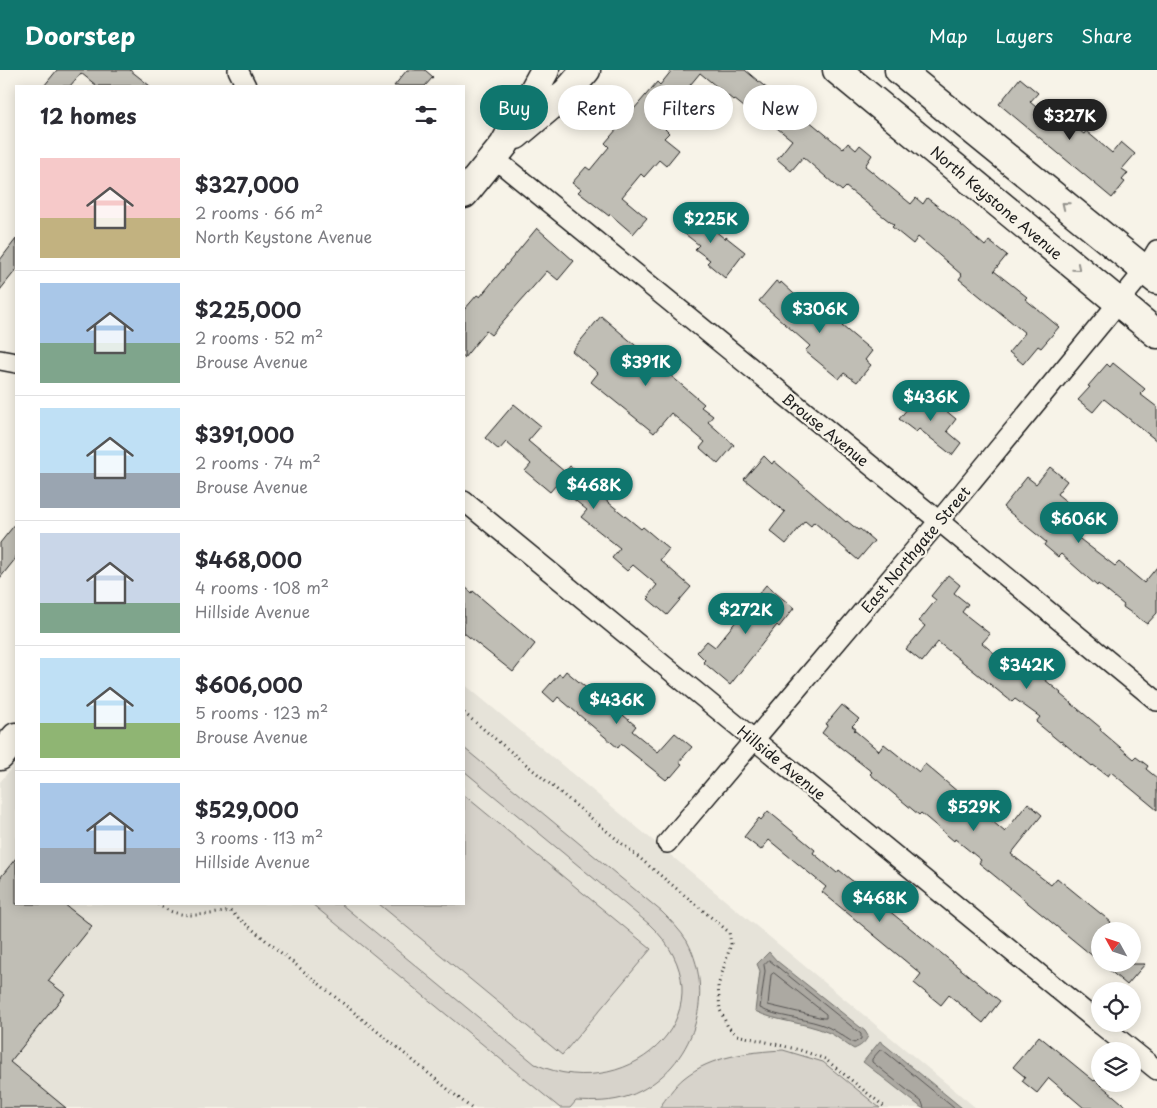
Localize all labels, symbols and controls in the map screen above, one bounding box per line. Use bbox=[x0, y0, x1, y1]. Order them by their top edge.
text: Doorstep bbox=[25, 17, 135, 53]
text: Map bbox=[929, 22, 968, 49]
text: Layers bbox=[996, 22, 1053, 49]
text: Share bbox=[1081, 22, 1132, 49]
chip: Buy bbox=[480, 85, 548, 130]
chip: Rent bbox=[558, 85, 634, 130]
chip: Filters bbox=[644, 85, 733, 130]
chip: New bbox=[743, 85, 817, 130]
pin: $327K bbox=[1035, 98, 1105, 141]
text: 12 homes bbox=[40, 99, 137, 131]
icon: filters bbox=[412, 101, 440, 129]
text: $327K bbox=[1044, 103, 1096, 127]
street label: North Keystone Avenue bbox=[926, 140, 1068, 264]
text: $327,000 bbox=[195, 168, 299, 200]
icon: home bbox=[80, 178, 140, 238]
text: 2 rooms · 66 m² bbox=[195, 200, 323, 224]
pin: $225K bbox=[676, 202, 746, 244]
one-way arrow bbox=[1062, 203, 1071, 211]
text: $225K bbox=[684, 206, 738, 230]
text: North Keystone Avenue bbox=[195, 224, 372, 248]
one-way arrow bbox=[1071, 262, 1080, 270]
pin: $306K bbox=[785, 292, 855, 334]
text: $225,000 bbox=[195, 293, 301, 325]
text: $306K bbox=[792, 296, 848, 320]
icon: home bbox=[80, 303, 140, 363]
text: 2 rooms · 52 m² bbox=[195, 325, 323, 349]
pin: $391K bbox=[611, 344, 681, 387]
text: Brouse Avenue bbox=[195, 349, 308, 373]
text: $391K bbox=[621, 349, 671, 373]
pin: $436K bbox=[896, 380, 966, 422]
text: $436K bbox=[904, 384, 958, 408]
street label: Brouse Avenue bbox=[778, 387, 874, 471]
text: $391,000 bbox=[195, 418, 294, 450]
icon: home bbox=[80, 428, 140, 488]
text: 2 rooms · 74 m² bbox=[195, 450, 321, 474]
pin: $468K bbox=[559, 468, 629, 510]
text: $468K bbox=[567, 472, 621, 496]
text: Brouse Avenue bbox=[195, 474, 308, 498]
street label: East Northgate Street bbox=[855, 480, 975, 618]
pin: $606K bbox=[1044, 502, 1114, 544]
text: $606K bbox=[1051, 506, 1107, 530]
text: $468,000 bbox=[195, 543, 302, 575]
icon: home bbox=[80, 553, 140, 613]
text: 4 rooms · 108 m² bbox=[195, 575, 329, 599]
pin: $272K bbox=[711, 592, 781, 635]
text: $272K bbox=[719, 597, 773, 621]
text: Hillside Avenue bbox=[195, 599, 310, 623]
pin: $342K bbox=[992, 648, 1062, 690]
text: $342K bbox=[1000, 652, 1054, 676]
text: $606,000 bbox=[195, 668, 303, 700]
icon: home bbox=[80, 678, 140, 738]
pin: $436K bbox=[582, 682, 652, 725]
text: $436K bbox=[590, 687, 644, 711]
text: 5 rooms · 123 m² bbox=[195, 700, 328, 724]
street label: Hillside Avenue bbox=[733, 719, 831, 805]
text: Brouse Avenue bbox=[195, 724, 308, 748]
pin: $529K bbox=[939, 790, 1009, 832]
text: $529,000 bbox=[195, 793, 299, 825]
text: $529K bbox=[948, 794, 1000, 818]
icon: home bbox=[80, 803, 140, 863]
text: 3 rooms · 113 m² bbox=[195, 825, 323, 849]
text: Hillside Avenue bbox=[195, 849, 310, 873]
pin: $468K bbox=[845, 880, 915, 923]
text: $468K bbox=[853, 885, 907, 909]
north arrow bbox=[1091, 922, 1141, 972]
map controls bbox=[1091, 922, 1141, 1092]
button: locate bbox=[1091, 982, 1141, 1032]
button: layers bbox=[1091, 1042, 1141, 1092]

